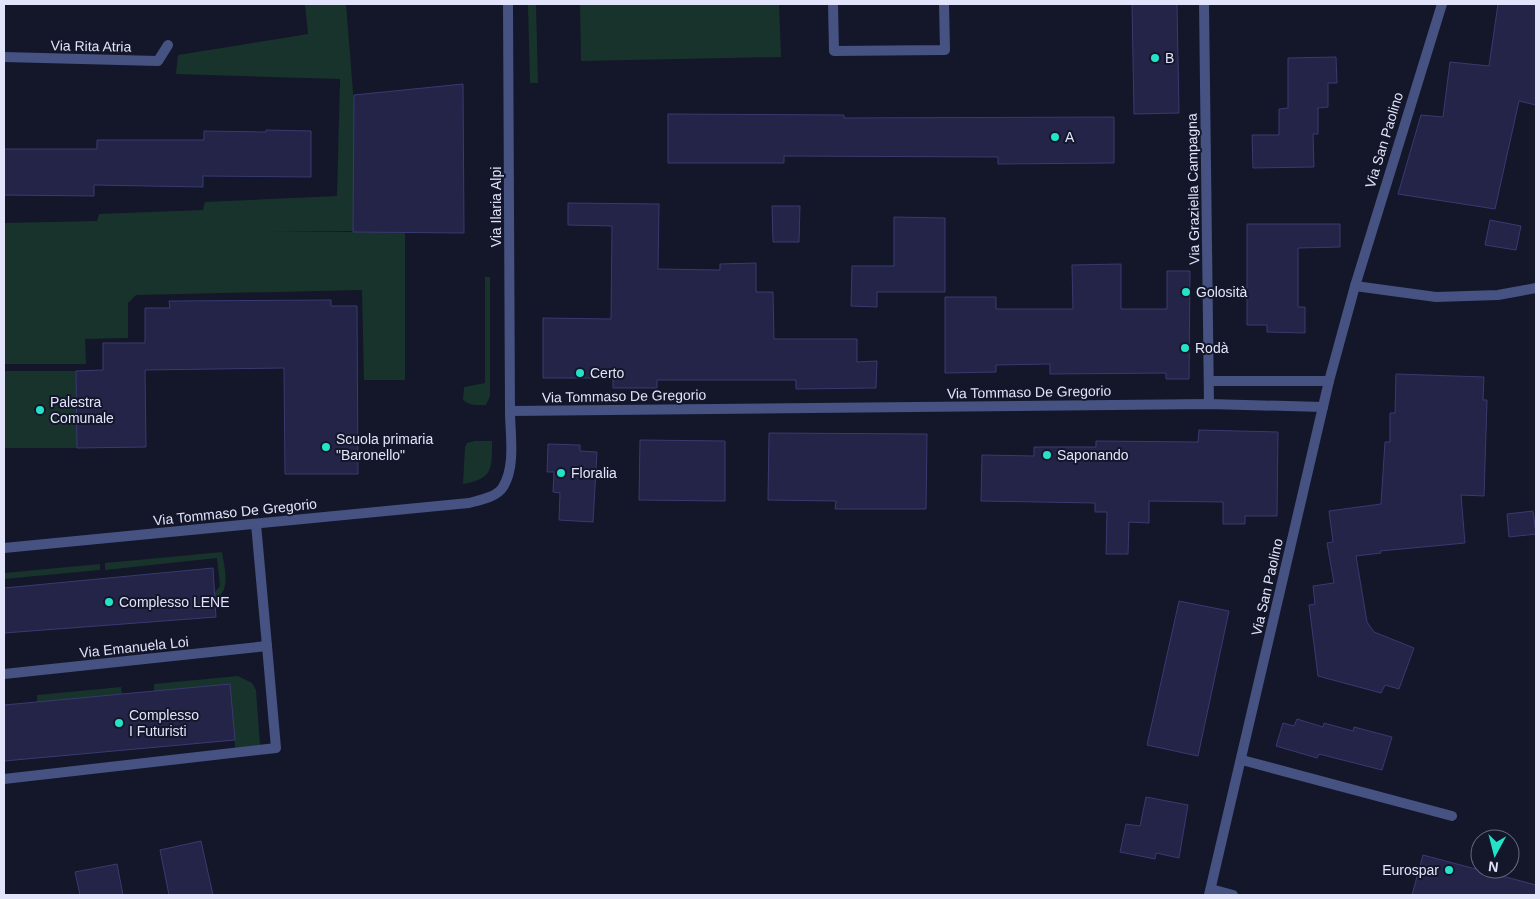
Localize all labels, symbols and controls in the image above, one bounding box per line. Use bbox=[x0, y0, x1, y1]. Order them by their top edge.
street label: Via Rita Atria bbox=[51, 37, 132, 55]
place label: B bbox=[1165, 50, 1174, 66]
marker: B bbox=[1149, 52, 1161, 64]
street label: Via San Paolino bbox=[1362, 90, 1406, 190]
street label: Via Graziella Campagna bbox=[1184, 113, 1202, 265]
place label: A bbox=[1065, 129, 1075, 145]
marker: A bbox=[1049, 131, 1061, 143]
street label: Via Ilaria Alpi bbox=[488, 167, 504, 247]
place label: Golosità bbox=[1196, 284, 1248, 300]
marker: Golosità bbox=[1180, 286, 1192, 298]
place label: Rodà bbox=[1195, 340, 1229, 356]
marker: Rodà bbox=[1179, 342, 1191, 354]
place label: Certo bbox=[590, 365, 624, 381]
marker: Certo bbox=[574, 367, 586, 379]
street label: Via Tommaso De Gregorio bbox=[947, 383, 1112, 401]
street label: Via Tommaso De Gregorio bbox=[542, 387, 707, 405]
place label: Palestra Comunale bbox=[50, 394, 114, 426]
marker: Palestra Comunale bbox=[34, 404, 46, 416]
place label: Scuola primaria "Baronello" bbox=[336, 431, 433, 463]
marker: Scuola primaria "Baronello" bbox=[320, 441, 332, 453]
place label: Saponando bbox=[1057, 447, 1129, 463]
marker: Saponando bbox=[1041, 449, 1053, 461]
place label: Floralia bbox=[571, 465, 617, 481]
marker: Floralia bbox=[555, 467, 567, 479]
street label: Via Tommaso De Gregorio bbox=[152, 495, 318, 529]
street label: Via San Paolino bbox=[1248, 537, 1286, 637]
place label: Complesso LENE bbox=[119, 594, 230, 610]
marker: Complesso LENE bbox=[103, 596, 115, 608]
street label: Via Emanuela Loi bbox=[79, 633, 189, 661]
place label: Complesso I Futuristi bbox=[129, 707, 199, 739]
marker: Complesso I Futuristi bbox=[113, 717, 125, 729]
north arrow bbox=[1470, 829, 1520, 879]
text: N bbox=[1487, 858, 1499, 875]
place label: Eurospar bbox=[1382, 862, 1439, 878]
marker: Eurospar bbox=[1443, 864, 1455, 876]

